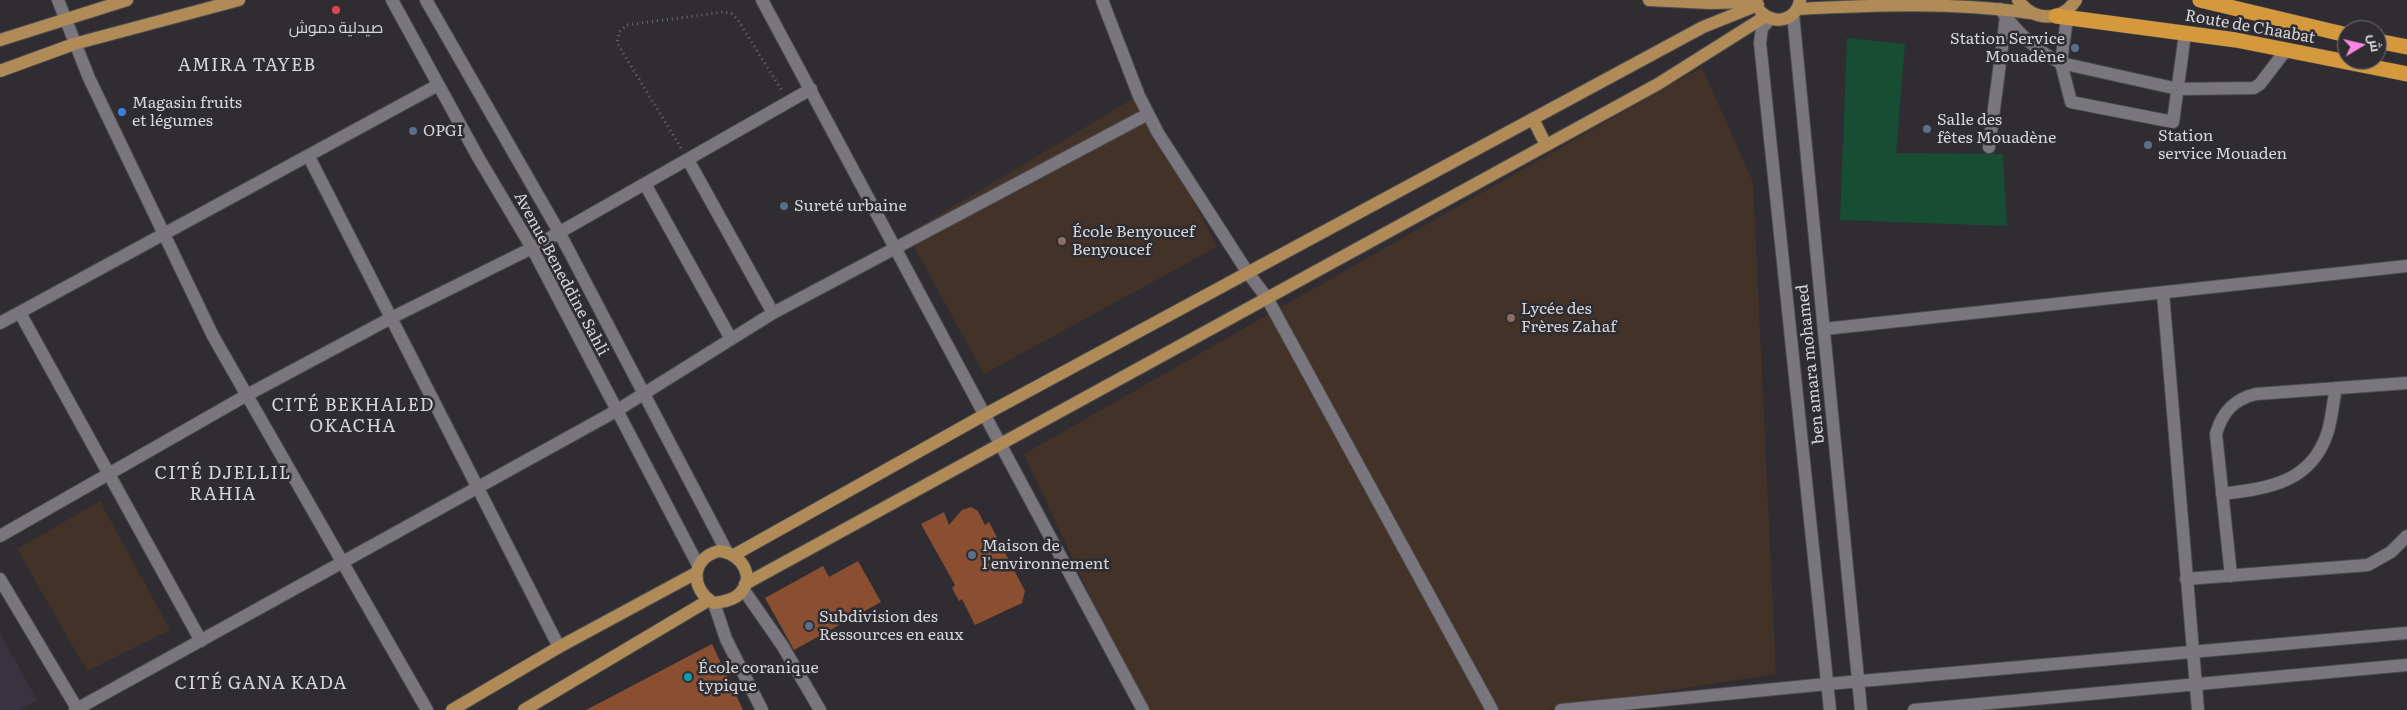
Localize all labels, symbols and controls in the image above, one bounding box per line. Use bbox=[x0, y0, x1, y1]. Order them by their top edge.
marker: صيدلية دموش bbox=[330, 4, 342, 16]
street label: Route de Chaabat bbox=[2183, 6, 2317, 48]
place label: صيدلية دموش bbox=[289, 18, 383, 38]
north arrow bbox=[2337, 20, 2387, 70]
place label: Station Service Mouadène bbox=[1950, 29, 2065, 67]
text: ش bbox=[2365, 32, 2387, 53]
marker: Station Service Mouadène bbox=[2069, 42, 2081, 54]
district label: AMIRA TAYEB bbox=[176, 55, 318, 77]
place label: Magasin fruits et légumes bbox=[132, 93, 242, 131]
marker: Magasin fruits et légumes bbox=[116, 106, 128, 118]
place label: Salle des fêtes Mouadène bbox=[1937, 110, 2056, 148]
place label: OPGI bbox=[423, 121, 463, 141]
marker: Salle des fêtes Mouadène bbox=[1921, 123, 1933, 135]
marker: OPGI bbox=[407, 125, 419, 137]
place label: Station service Mouaden bbox=[2158, 126, 2287, 164]
marker: Station service Mouaden bbox=[2142, 139, 2154, 151]
street label: Avenue Beneddine Sahli bbox=[510, 189, 612, 359]
place label: Sureté urbaine bbox=[794, 196, 907, 216]
marker: Sureté urbaine bbox=[778, 200, 790, 212]
place label: École Benyoucef Benyoucef bbox=[1072, 222, 1195, 260]
marker: École Benyoucef Benyoucef bbox=[1056, 235, 1068, 247]
street label: ben amara mohamed bbox=[1793, 283, 1829, 445]
place label: Lycée des Frères Zahaf bbox=[1521, 299, 1617, 337]
marker: Lycée des Frères Zahaf bbox=[1505, 312, 1517, 324]
district label: CITÉ BEKHALED OKACHA bbox=[270, 395, 436, 438]
district label: CITÉ DJELLIL RAHIA bbox=[153, 463, 293, 506]
place label: Maison de l'environnement bbox=[982, 536, 1109, 574]
marker: Maison de l'environnement bbox=[966, 549, 978, 561]
place label: Subdivision des Ressources en eaux bbox=[819, 607, 964, 645]
marker: Subdivision des Ressources en eaux bbox=[803, 620, 815, 632]
place label: École coranique typique bbox=[698, 658, 819, 696]
marker: École coranique typique bbox=[682, 671, 694, 683]
district label: CITÉ GANA KADA bbox=[173, 673, 349, 695]

